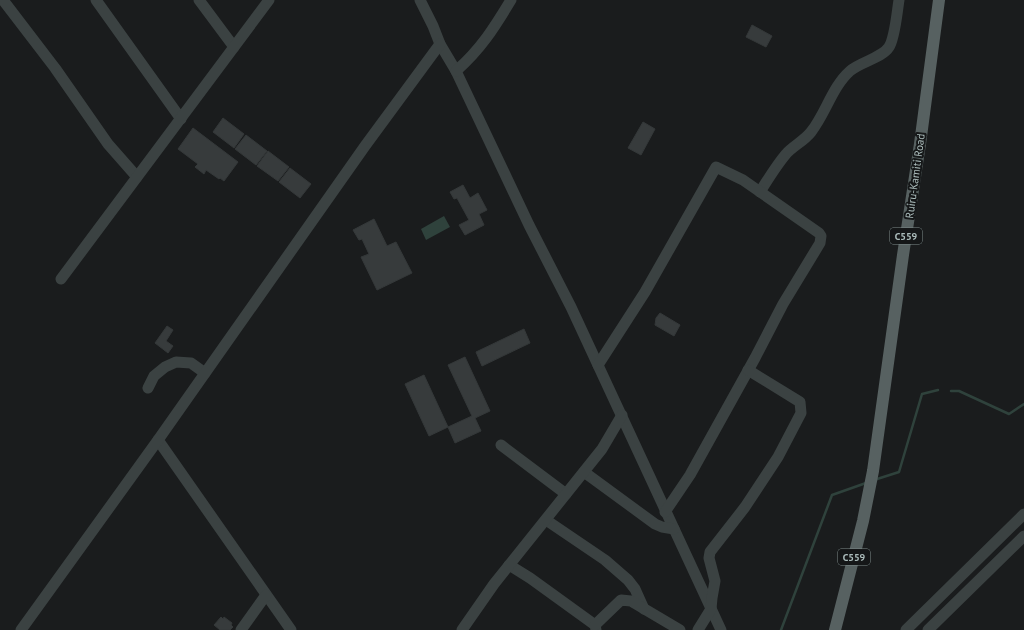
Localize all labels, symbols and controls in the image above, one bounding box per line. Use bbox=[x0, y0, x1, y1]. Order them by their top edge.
street label: Ruiru-Kamiti Road bbox=[902, 133, 928, 219]
road number: C559 bbox=[890, 228, 922, 244]
road number: C559 bbox=[838, 549, 870, 565]

